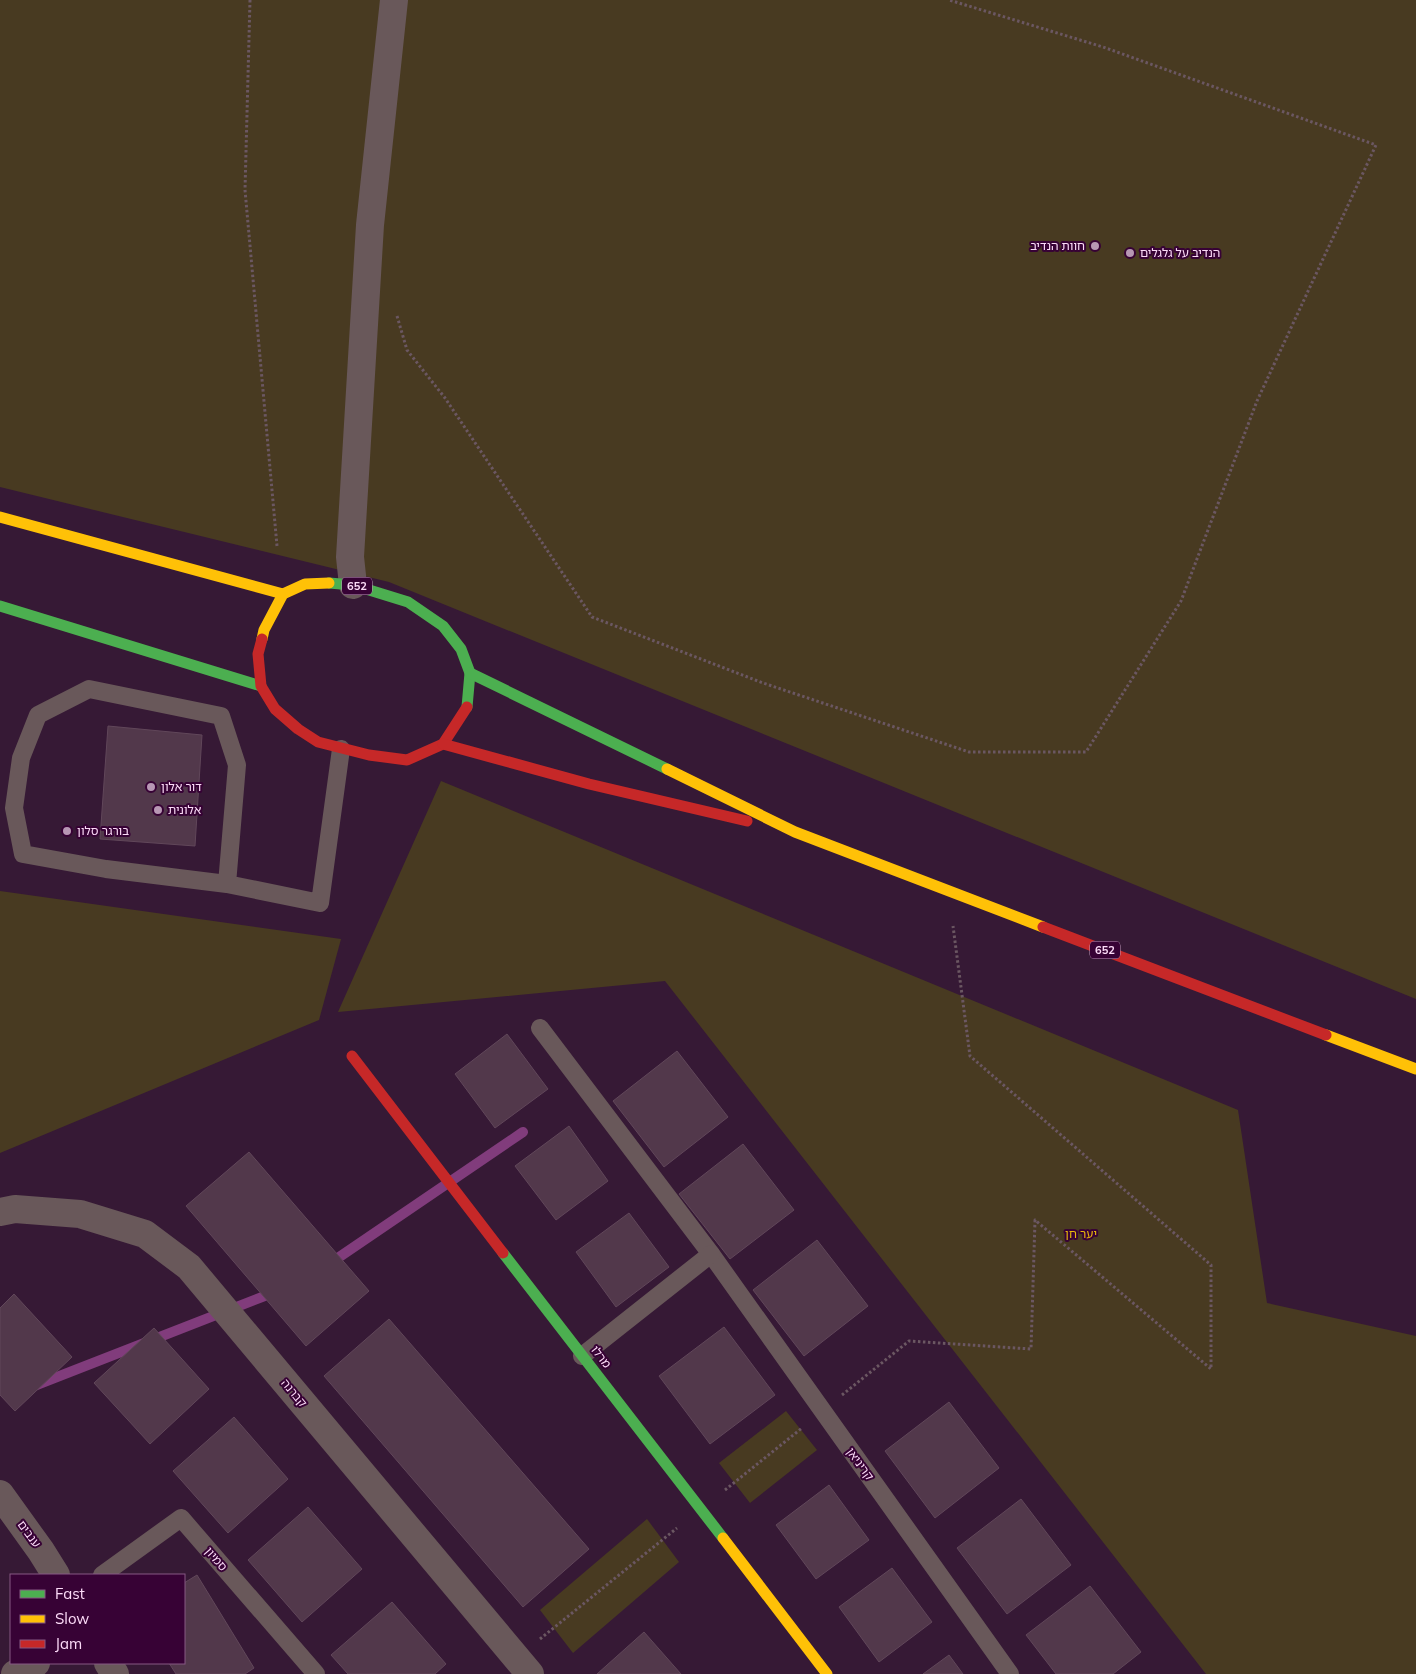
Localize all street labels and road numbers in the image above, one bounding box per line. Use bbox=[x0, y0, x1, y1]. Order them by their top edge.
road number: 652 bbox=[342, 578, 372, 594]
road number: 652 bbox=[1090, 942, 1120, 958]
street label: מרלו bbox=[588, 1343, 615, 1371]
street label: קברנה bbox=[278, 1375, 311, 1410]
street label: קריניאן bbox=[844, 1444, 878, 1483]
street label: ענבים bbox=[15, 1517, 44, 1550]
street label: סמיון bbox=[202, 1544, 231, 1574]

